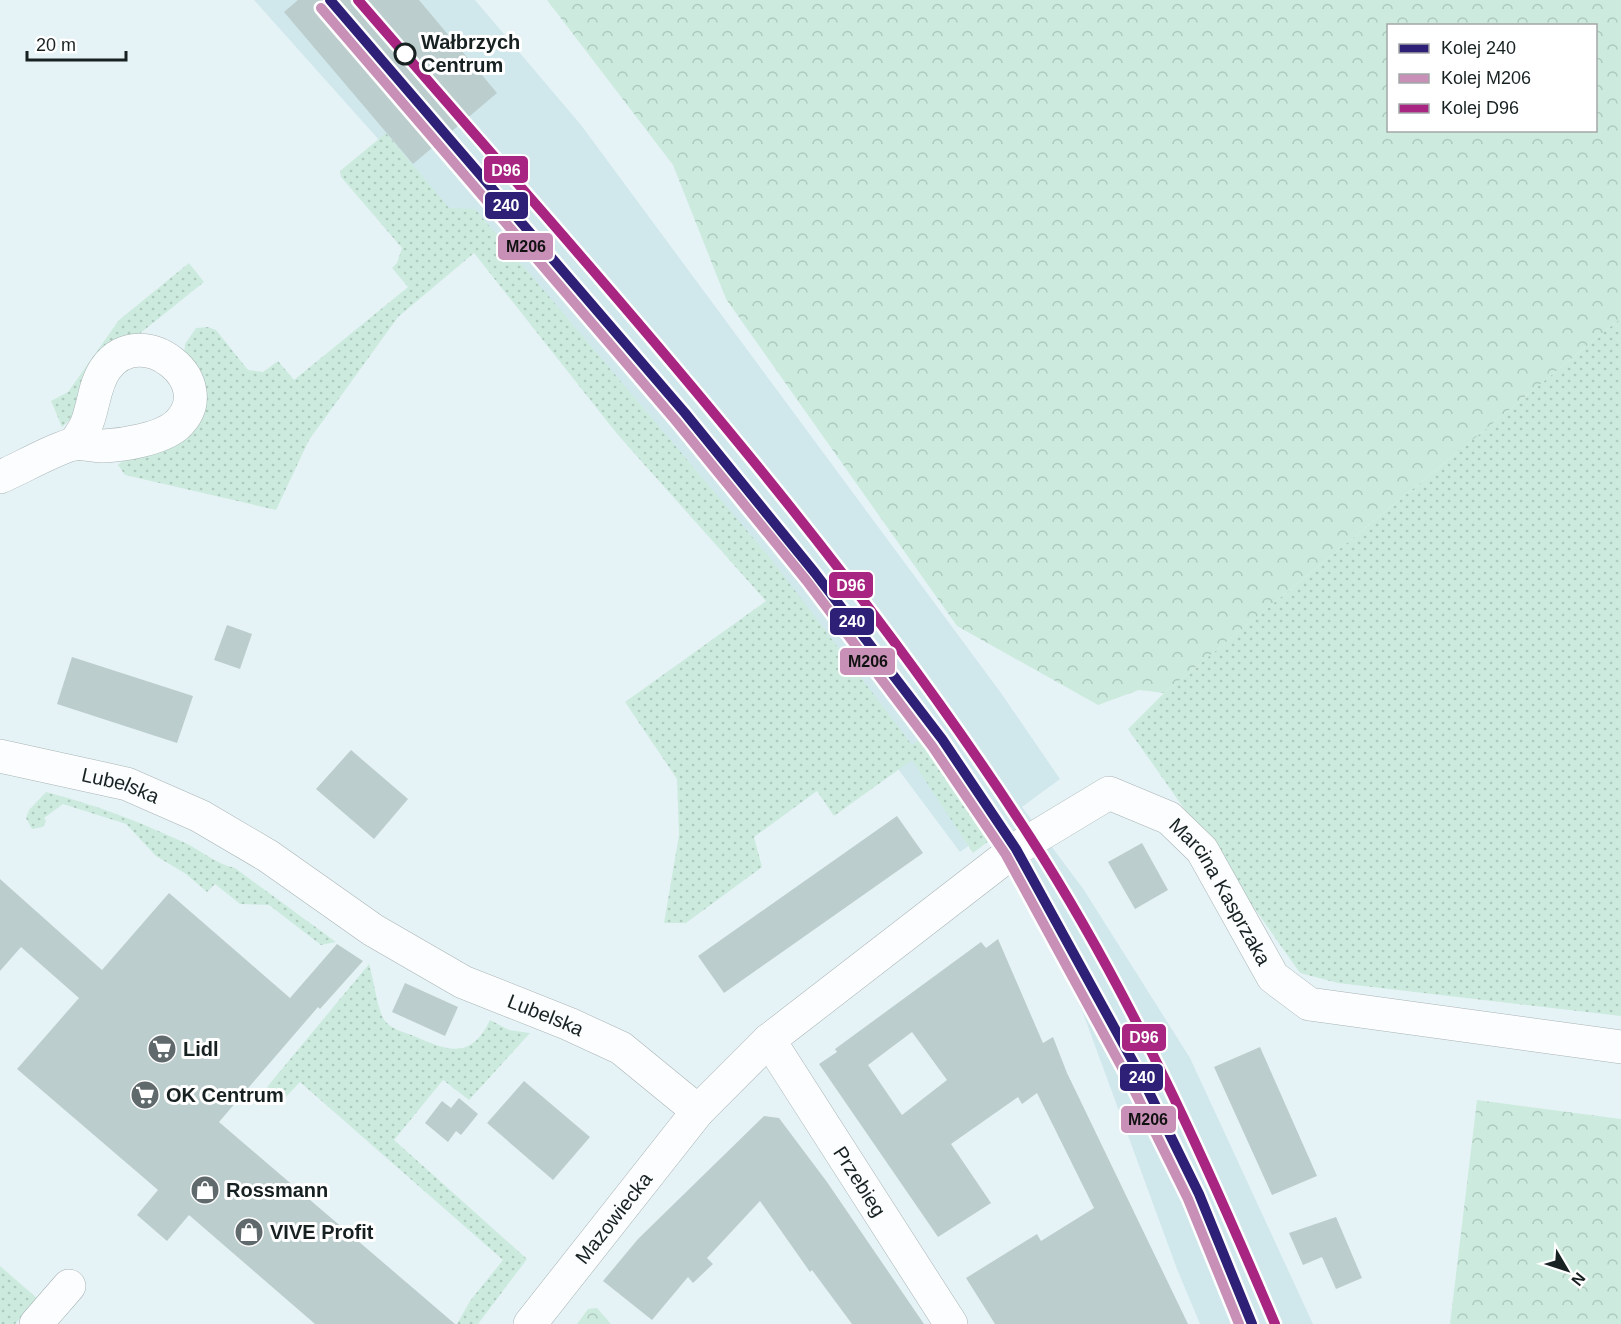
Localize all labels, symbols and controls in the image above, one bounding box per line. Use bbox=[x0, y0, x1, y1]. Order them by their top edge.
scale bar bbox=[27, 24, 126, 62]
legend bbox=[1387, 24, 1597, 132]
place label: Wałbrzych Centrum bbox=[421, 31, 520, 76]
text: 20 m bbox=[36, 35, 76, 55]
text: Kolej 240 bbox=[1441, 38, 1516, 58]
marker: Wałbrzych Centrum bbox=[394, 43, 416, 65]
text: Kolej M206 bbox=[1441, 68, 1531, 88]
text: Kolej D96 bbox=[1441, 98, 1519, 118]
line badge: D96 bbox=[483, 155, 529, 184]
text: D96 bbox=[491, 162, 521, 179]
line badge: 240 bbox=[484, 191, 529, 220]
text: 240 bbox=[493, 197, 519, 214]
line badge: M206 bbox=[497, 232, 554, 261]
text: M206 bbox=[506, 238, 546, 255]
line badge: D96 bbox=[828, 571, 874, 599]
text: D96 bbox=[836, 577, 866, 594]
line badge: 240 bbox=[829, 607, 875, 636]
text: 240 bbox=[839, 613, 865, 630]
line badge: M206 bbox=[839, 647, 896, 676]
text: M206 bbox=[848, 653, 888, 670]
street label: Lubelska bbox=[80, 763, 163, 808]
street label: Marcina Kasprzaka bbox=[1165, 814, 1276, 970]
street label: Lubelska bbox=[504, 990, 588, 1041]
line badge: D96 bbox=[1121, 1023, 1167, 1052]
text: D96 bbox=[1129, 1029, 1159, 1046]
supermarket icon: Lidl bbox=[146, 1033, 178, 1065]
place label: Lidl bbox=[183, 1038, 219, 1060]
line badge: 240 bbox=[1119, 1063, 1164, 1092]
text: 240 bbox=[1129, 1069, 1155, 1086]
supermarket icon: OK Centrum bbox=[129, 1079, 161, 1111]
place label: OK Centrum bbox=[166, 1084, 284, 1106]
line badge: M206 bbox=[1120, 1105, 1177, 1134]
text: M206 bbox=[1128, 1111, 1168, 1128]
street label: Przebieg bbox=[829, 1142, 890, 1221]
street label: Mazowiecka bbox=[571, 1167, 657, 1268]
shop icon: Rossmann bbox=[189, 1174, 221, 1206]
place label: Rossmann bbox=[226, 1179, 328, 1201]
shop icon: VIVE Profit bbox=[233, 1216, 265, 1248]
place label: VIVE Profit bbox=[270, 1221, 374, 1243]
north arrow bbox=[1537, 1240, 1597, 1300]
text: N bbox=[1568, 1269, 1589, 1289]

